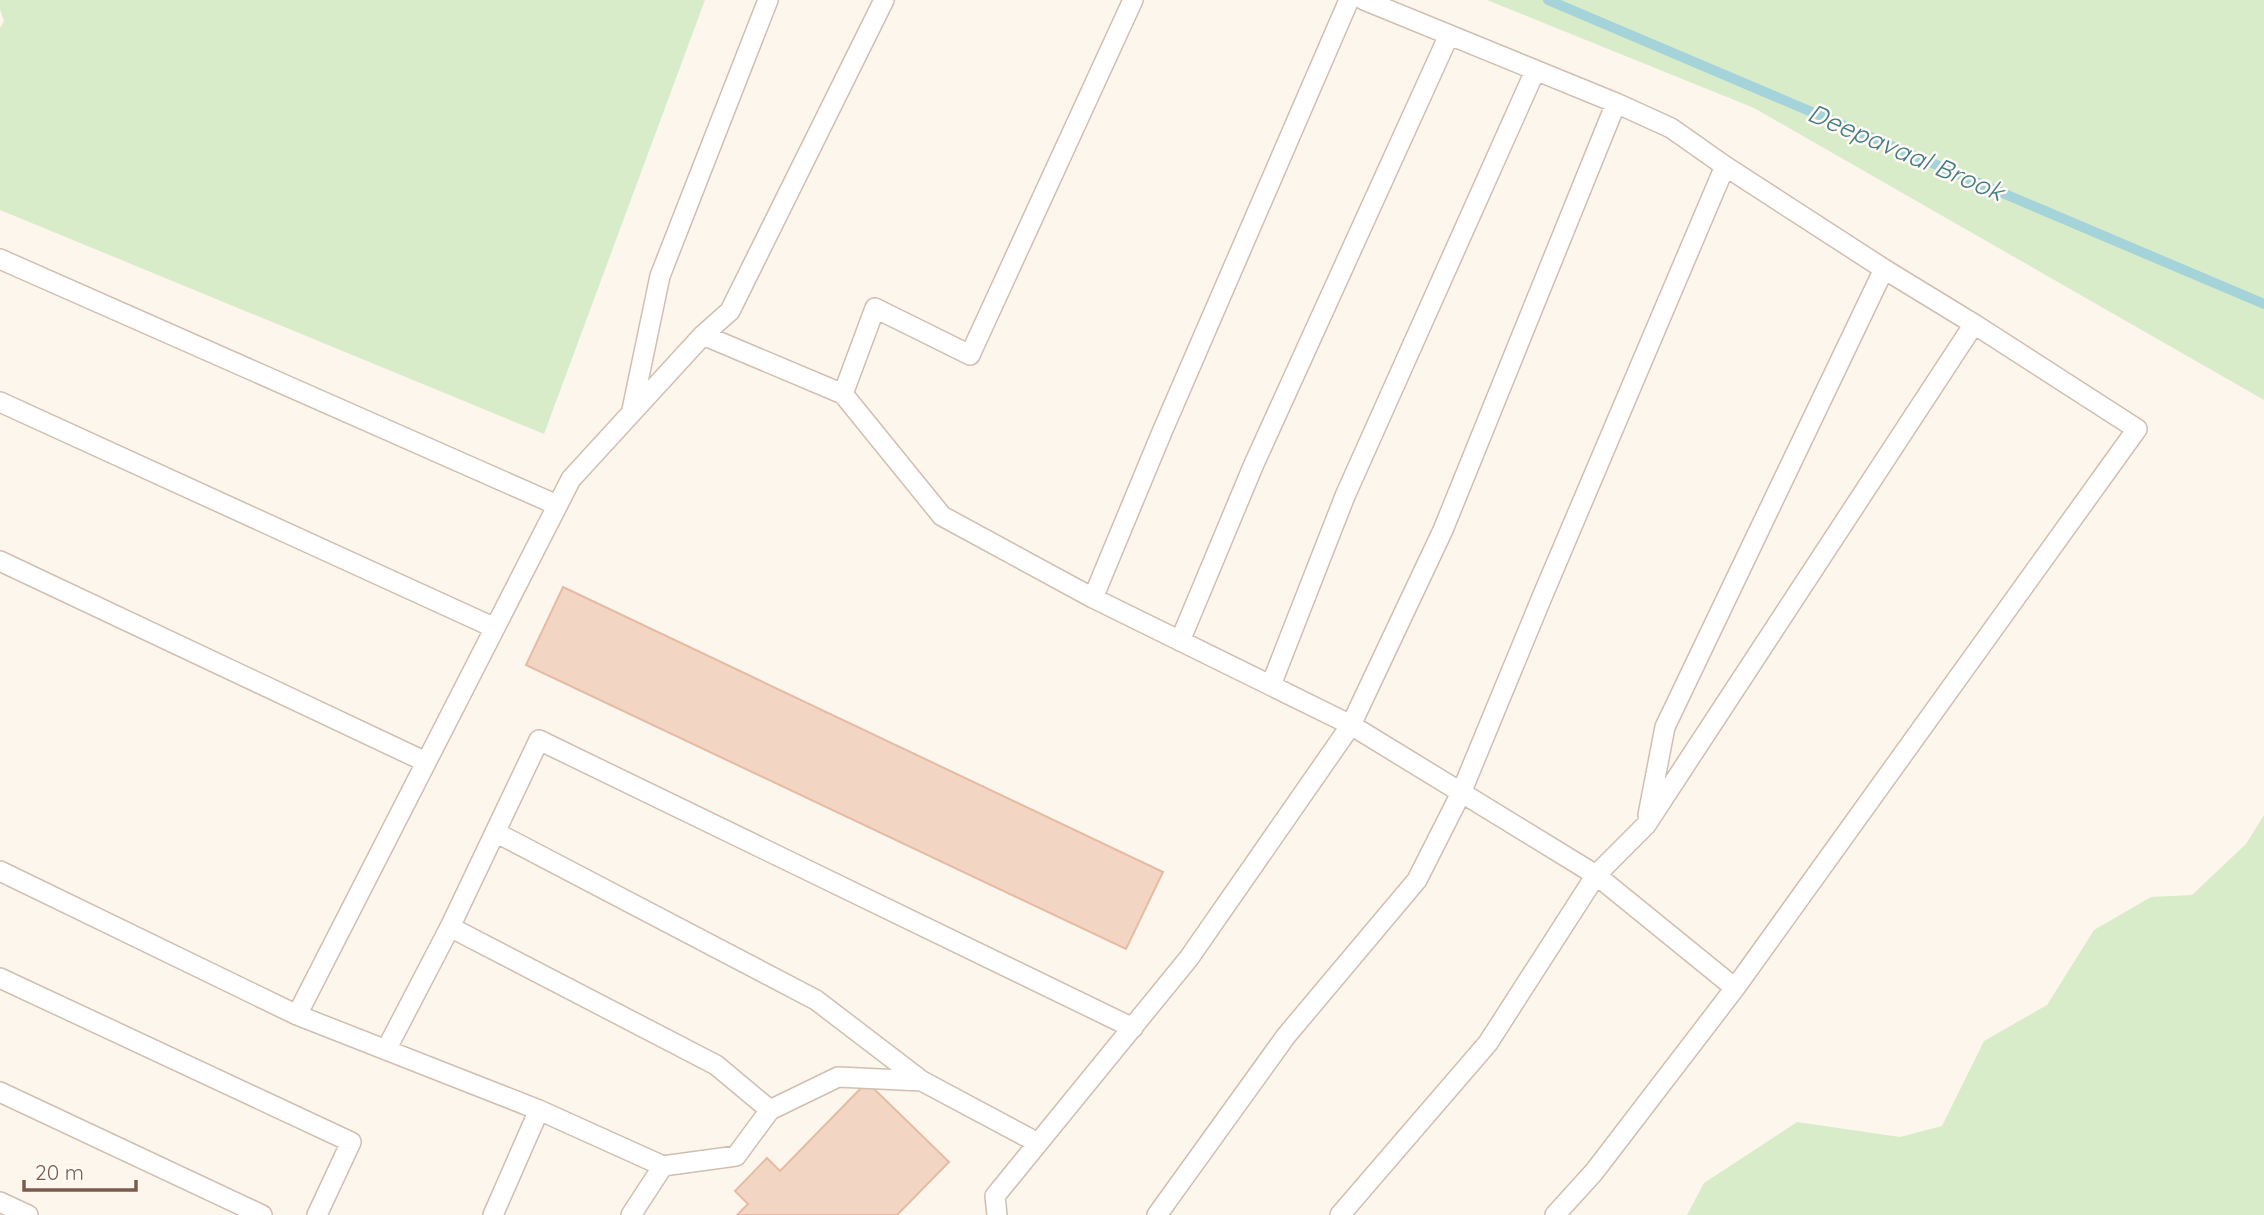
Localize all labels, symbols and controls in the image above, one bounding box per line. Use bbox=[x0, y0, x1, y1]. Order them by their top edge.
water label: Deepavaal Brook bbox=[1803, 96, 2011, 209]
scale bar bbox=[24, 1148, 136, 1192]
text: 20 m bbox=[35, 1159, 84, 1185]

